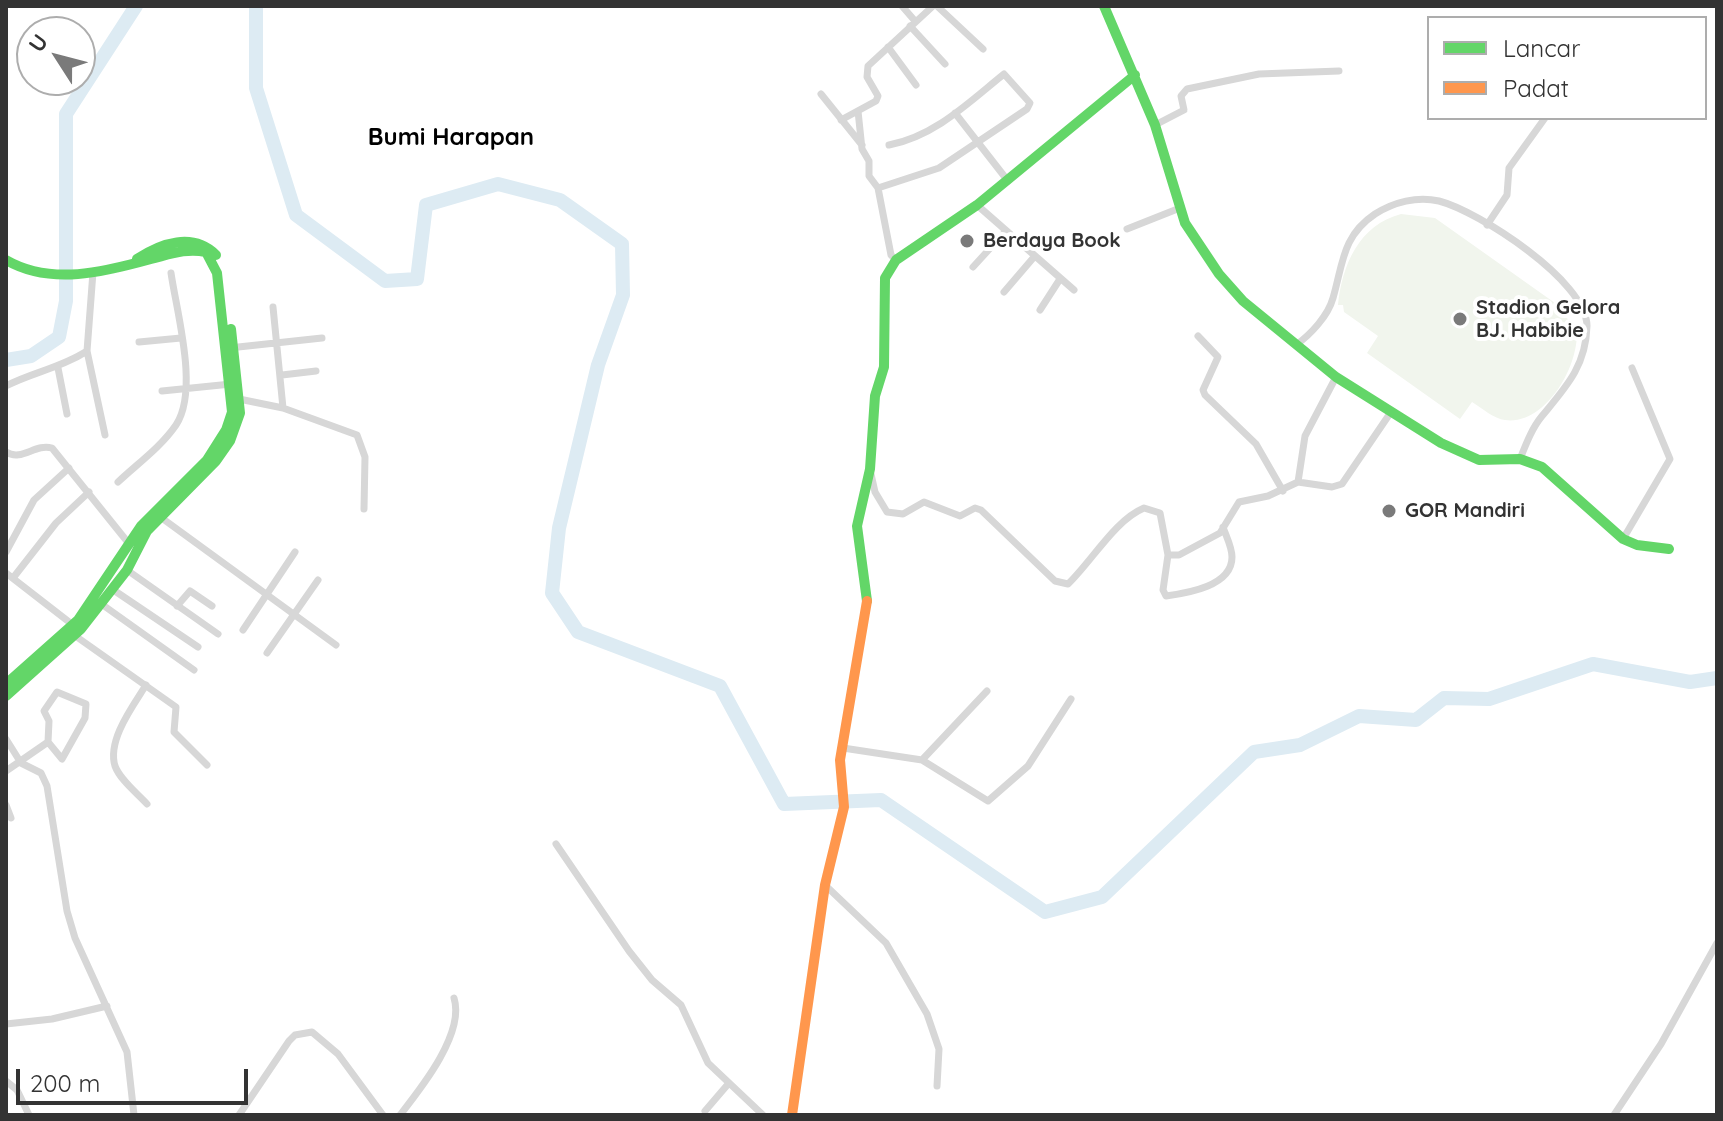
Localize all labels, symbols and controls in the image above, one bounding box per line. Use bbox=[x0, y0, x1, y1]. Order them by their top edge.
north arrow bbox=[16, 16, 96, 96]
legend bbox=[1427, 16, 1707, 120]
text: U bbox=[22, 29, 54, 58]
text: Lancar bbox=[1503, 33, 1580, 63]
text: Padat bbox=[1503, 73, 1569, 103]
district label: Bumi Harapan bbox=[368, 124, 534, 152]
place label: Berdaya Book bbox=[983, 229, 1121, 253]
marker: Berdaya Book bbox=[958, 232, 976, 250]
place label: Stadion Gelora BJ. Habibie bbox=[1476, 296, 1620, 343]
marker: Stadion Gelora BJ. Habibie bbox=[1451, 310, 1469, 328]
place label: GOR Mandiri bbox=[1405, 499, 1525, 523]
marker: GOR Mandiri bbox=[1380, 502, 1398, 520]
scale bar bbox=[20, 1053, 252, 1103]
text: 200 m bbox=[30, 1068, 100, 1098]

